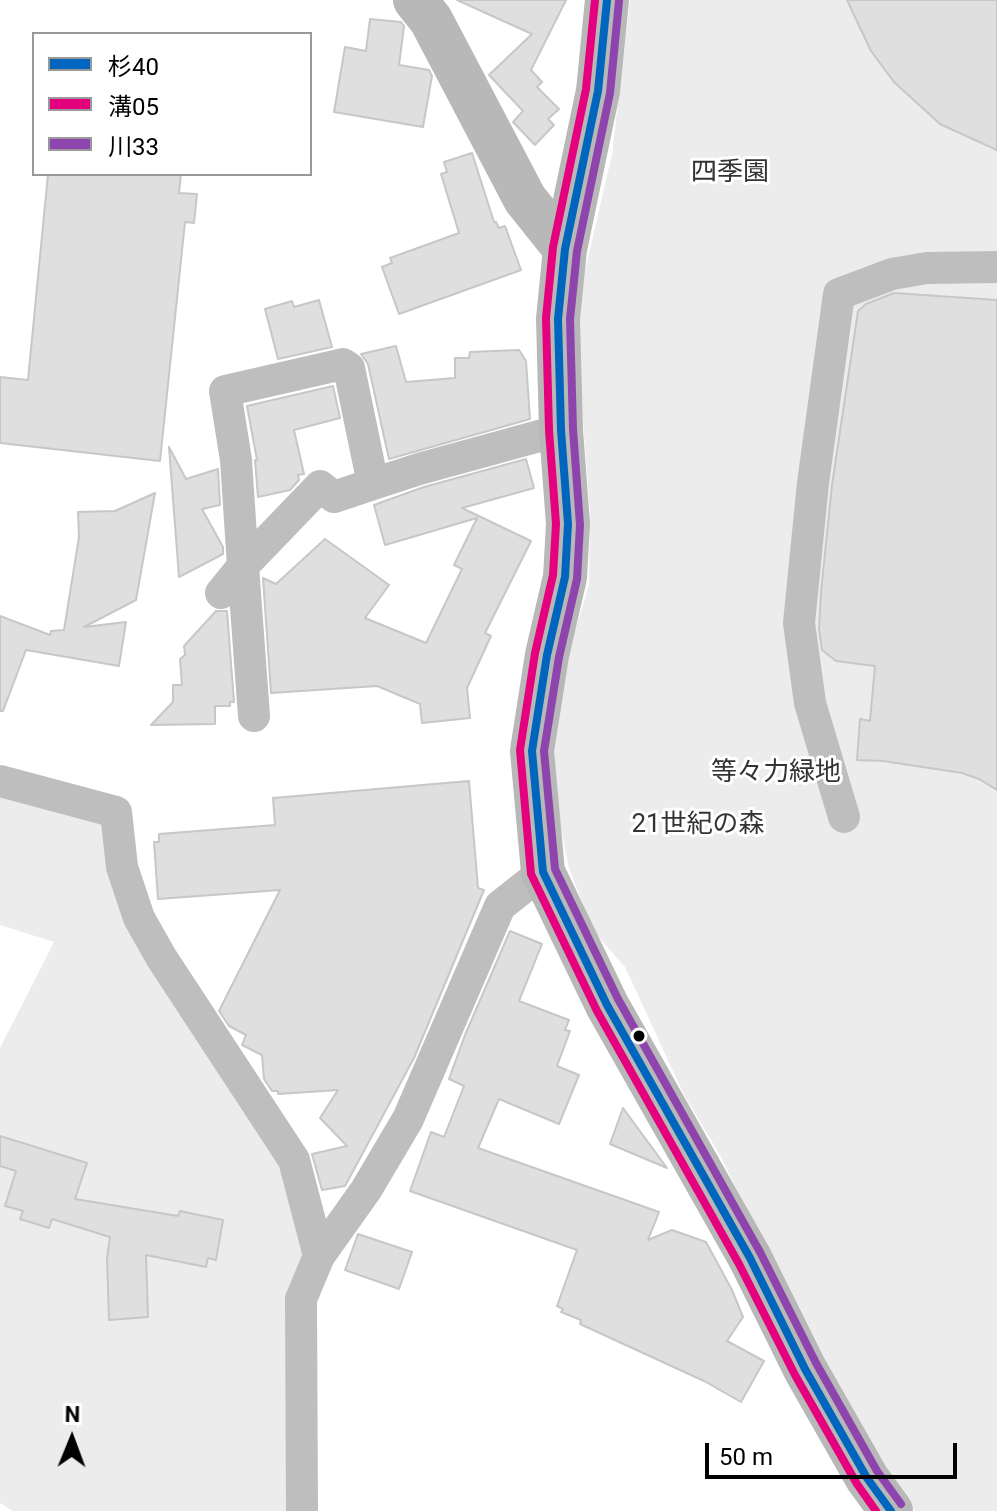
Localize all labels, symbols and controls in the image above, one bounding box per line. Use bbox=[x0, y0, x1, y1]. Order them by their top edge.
legend bbox=[32, 32, 312, 176]
text: 杉40 bbox=[108, 53, 159, 81]
text: 溝05 bbox=[108, 93, 159, 121]
text: 川33 bbox=[108, 133, 159, 161]
park label: 四季園 bbox=[691, 157, 769, 189]
park label: 等々力緑地 bbox=[711, 757, 841, 789]
park label: 21世紀の森 bbox=[631, 809, 765, 841]
unlabelled marker bbox=[631, 1028, 647, 1044]
north arrow bbox=[32, 1399, 112, 1479]
text: N bbox=[64, 1402, 80, 1427]
scale bar bbox=[709, 1427, 961, 1477]
text: 50 m bbox=[719, 1443, 773, 1471]

